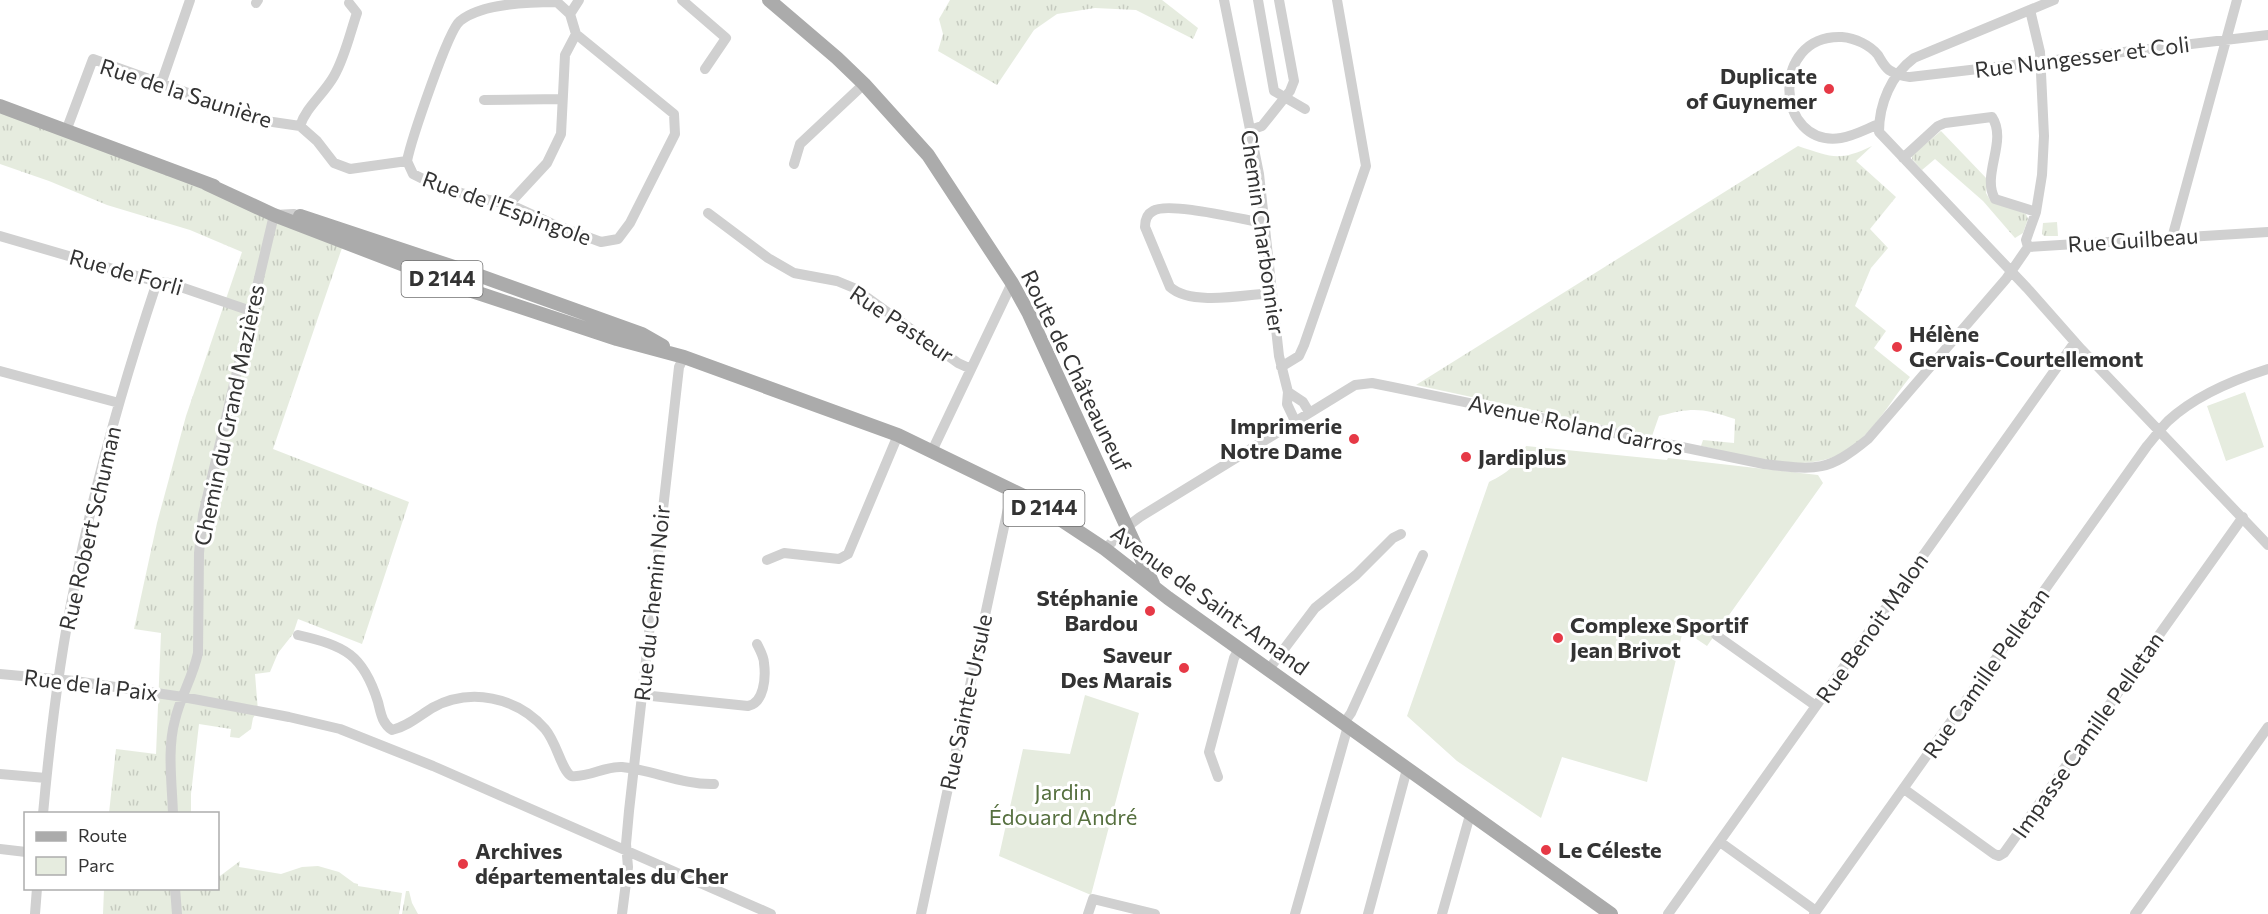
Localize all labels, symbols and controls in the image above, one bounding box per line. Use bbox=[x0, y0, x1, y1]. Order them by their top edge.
street label: Rue Nungesser et Coli bbox=[1973, 30, 2191, 83]
street label: Rue de la Saunière bbox=[97, 52, 276, 133]
place label: Duplicate of Guynemer bbox=[1686, 62, 1817, 114]
marker: Duplicate of Guynemer bbox=[1822, 82, 1836, 96]
street label: Chemin Charbonnier bbox=[1236, 128, 1291, 336]
street label: Rue de l'Espingole bbox=[419, 164, 595, 251]
street label: Rue Guilbeau bbox=[2067, 221, 2199, 258]
street label: Rue de Forli bbox=[66, 242, 186, 301]
road number: D 2144 bbox=[402, 261, 482, 297]
street label: Route de Châteauneuf bbox=[1016, 265, 1137, 476]
street label: Rue Pasteur bbox=[845, 279, 960, 368]
street label: Chemin du Grand Mazières bbox=[188, 282, 269, 548]
place label: Hélène Gervais-Courtellemont bbox=[1909, 320, 2143, 372]
marker: Hélène Gervais-Courtellemont bbox=[1890, 340, 1904, 354]
street label: Avenue Roland Garros bbox=[1466, 389, 1686, 460]
place label: Imprimerie Notre Dame bbox=[1220, 412, 1342, 464]
street label: Rue Robert Schuman bbox=[53, 423, 126, 633]
marker: Imprimerie Notre Dame bbox=[1347, 432, 1361, 446]
place label: Jardiplus bbox=[1478, 443, 1566, 470]
marker: Jardiplus bbox=[1459, 450, 1473, 464]
road number: D 2144 bbox=[1004, 490, 1084, 526]
street label: Rue du Chemin Noir bbox=[628, 503, 675, 702]
street label: Avenue de Saint-Amand bbox=[1106, 519, 1314, 680]
street label: Rue Benoit Malon bbox=[1810, 548, 1933, 708]
street label: Rue Camille Pelletan bbox=[1917, 582, 2055, 763]
place label: Stéphanie Bardou bbox=[1036, 584, 1138, 636]
marker: Stéphanie Bardou bbox=[1143, 604, 1157, 618]
street label: Rue Sainte-Ursule bbox=[934, 611, 997, 792]
place label: Complexe Sportif Jean Brivot bbox=[1570, 611, 1750, 663]
street label: Impasse Camille Pelletan bbox=[2006, 627, 2169, 843]
marker: Complexe Sportif Jean Brivot bbox=[1551, 631, 1565, 645]
place label: Saveur Des Marais bbox=[1060, 641, 1172, 693]
marker: Saveur Des Marais bbox=[1177, 661, 1191, 675]
street label: Rue de la Paix bbox=[22, 663, 160, 706]
park label: Jardin Édouard André bbox=[989, 778, 1137, 830]
legend bbox=[24, 812, 219, 890]
text: Route bbox=[78, 824, 127, 846]
place label: Le Céleste bbox=[1558, 836, 1662, 863]
place label: Archives départementales du Cher bbox=[475, 837, 728, 889]
marker: Le Céleste bbox=[1539, 843, 1553, 857]
text: Parc bbox=[78, 854, 115, 876]
marker: Archives départementales du Cher bbox=[456, 857, 470, 871]

